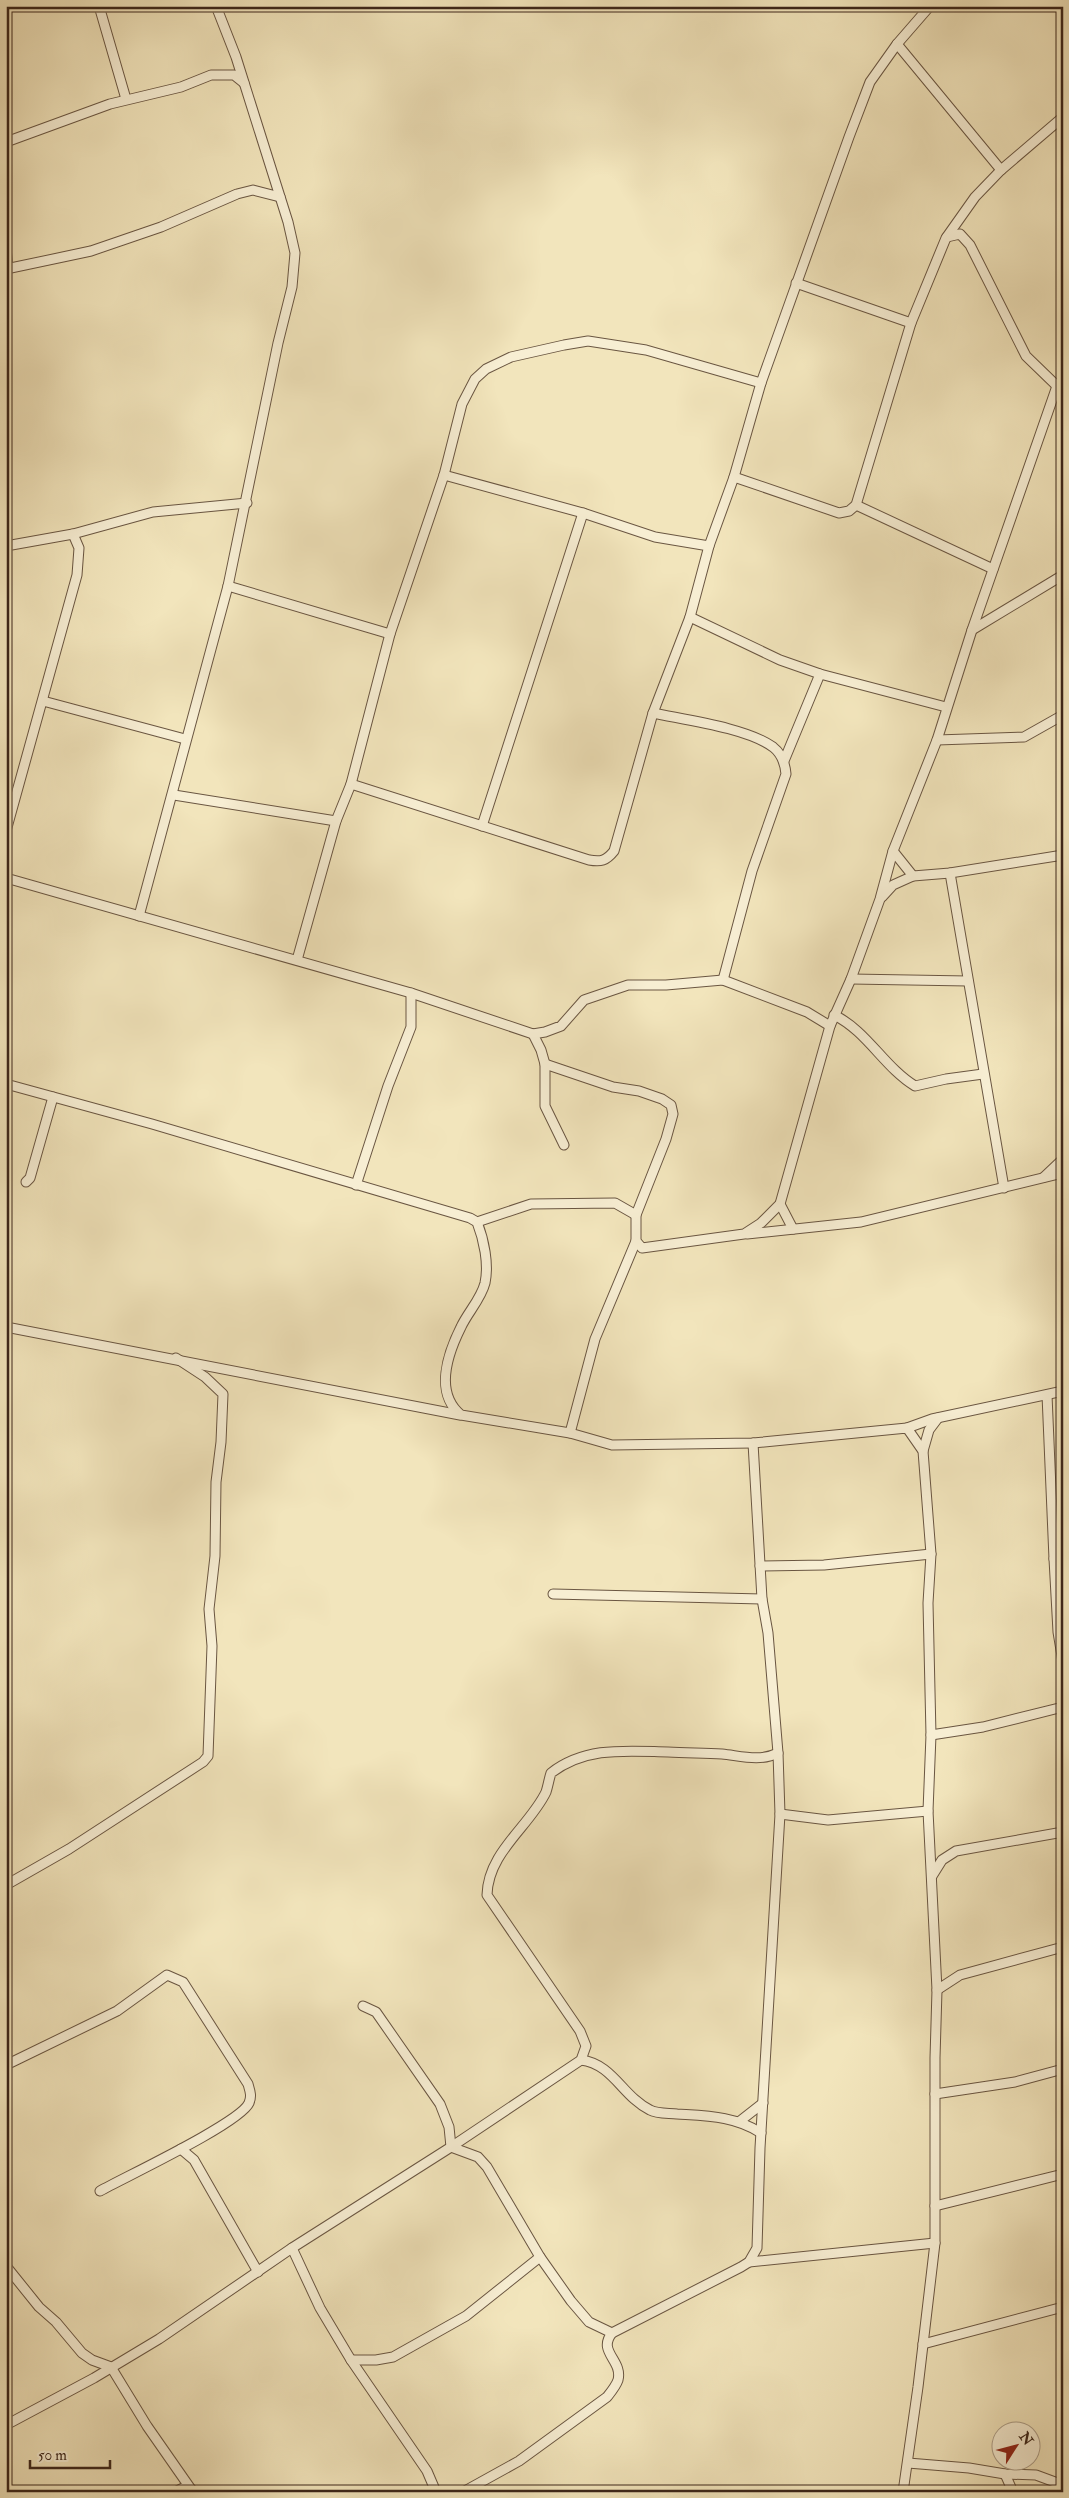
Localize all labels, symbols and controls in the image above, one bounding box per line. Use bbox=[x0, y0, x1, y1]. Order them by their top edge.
north arrow bbox=[992, 2420, 1042, 2470]
text: N bbox=[1015, 2428, 1037, 2449]
scale bar bbox=[30, 2438, 110, 2470]
text: 50 m bbox=[38, 2446, 67, 2465]

